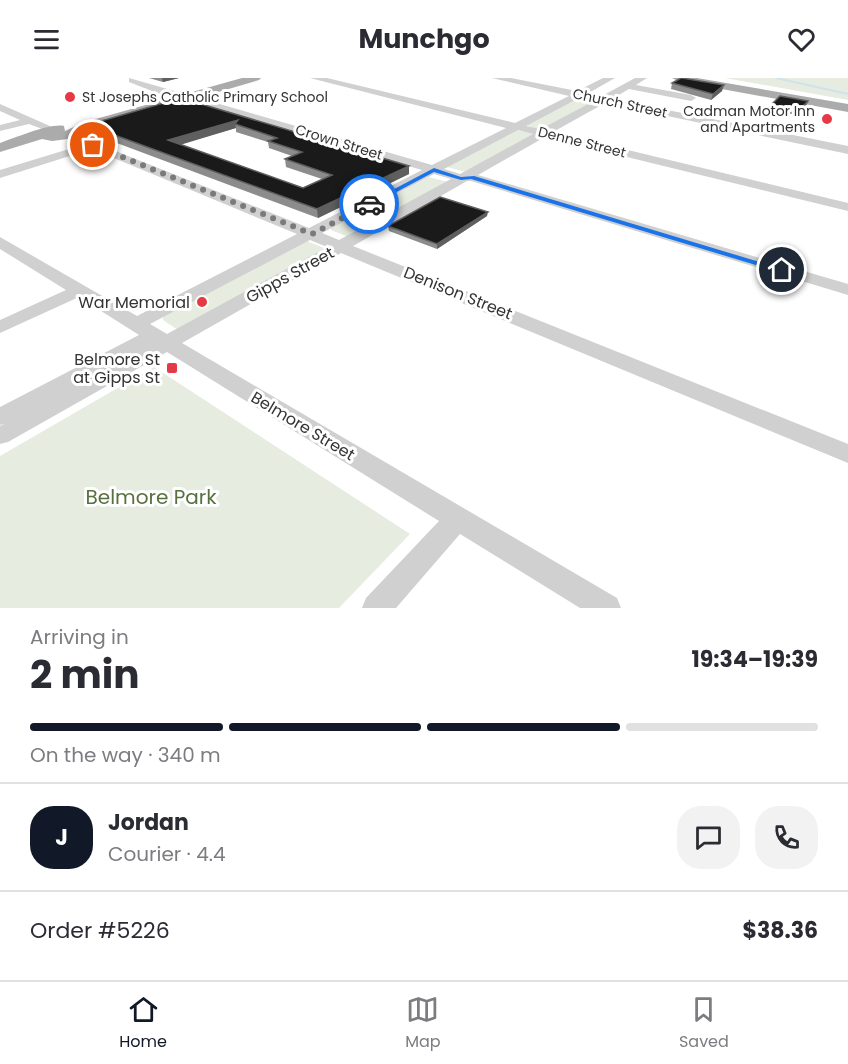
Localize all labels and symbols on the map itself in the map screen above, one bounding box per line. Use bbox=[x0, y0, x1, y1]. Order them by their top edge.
street label: Church Street bbox=[571, 83, 669, 123]
place label: St Josephs Catholic Primary School bbox=[82, 87, 328, 107]
marker: St Josephs Catholic Primary School bbox=[63, 90, 77, 104]
place label: Cadman Motor Inn and Apartments bbox=[683, 101, 815, 137]
marker: Cadman Motor Inn and Apartments bbox=[820, 112, 834, 126]
pin bbox=[67, 119, 118, 170]
street label: Crown Street bbox=[293, 119, 385, 165]
street label: Denne Street bbox=[536, 121, 628, 163]
courier bbox=[339, 174, 399, 234]
street label: Gipps Street bbox=[242, 241, 338, 309]
pin bbox=[756, 244, 807, 295]
street label: Denison Street bbox=[400, 261, 516, 325]
place label: War Memorial bbox=[78, 291, 190, 314]
marker: War Memorial bbox=[195, 295, 209, 309]
place label: Belmore St at Gipps St bbox=[73, 348, 160, 389]
marker: Belmore St at Gipps St bbox=[165, 361, 179, 375]
street label: Belmore Street bbox=[247, 386, 359, 466]
park label: Belmore Park bbox=[85, 483, 217, 511]

